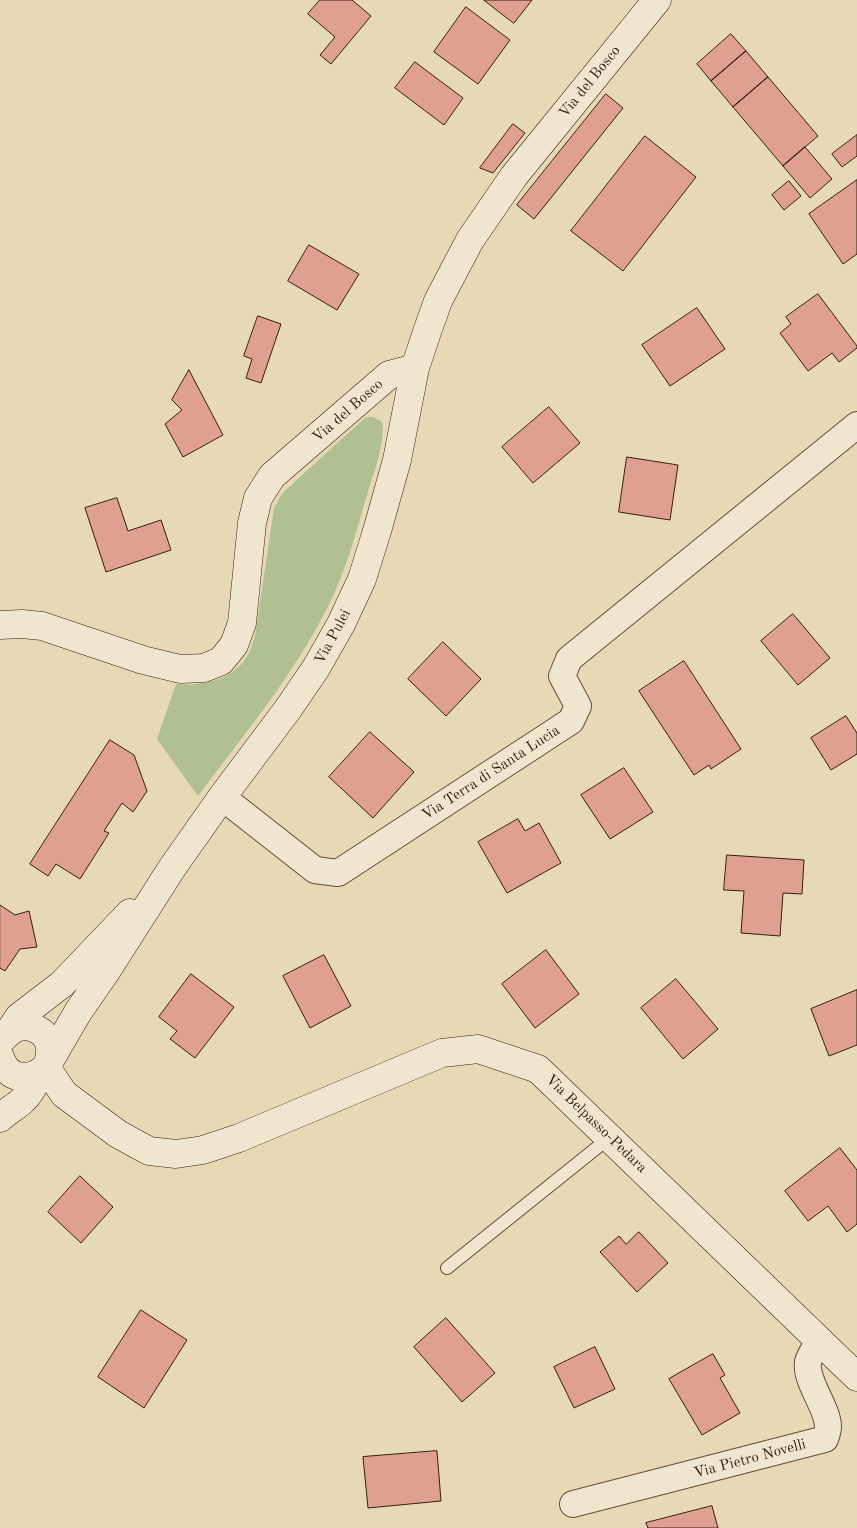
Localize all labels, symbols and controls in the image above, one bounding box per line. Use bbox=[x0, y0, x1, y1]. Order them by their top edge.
street label: Via del Bosco bbox=[555, 42, 625, 122]
street label: Via del Bosco bbox=[309, 375, 387, 447]
street label: Via Pulei bbox=[311, 606, 355, 668]
street label: Via Terra di Santa Lucia bbox=[419, 722, 563, 824]
street label: Via Belpasso-Pedara bbox=[541, 1071, 651, 1177]
street label: Via Pietro Novelli bbox=[692, 1435, 808, 1483]

